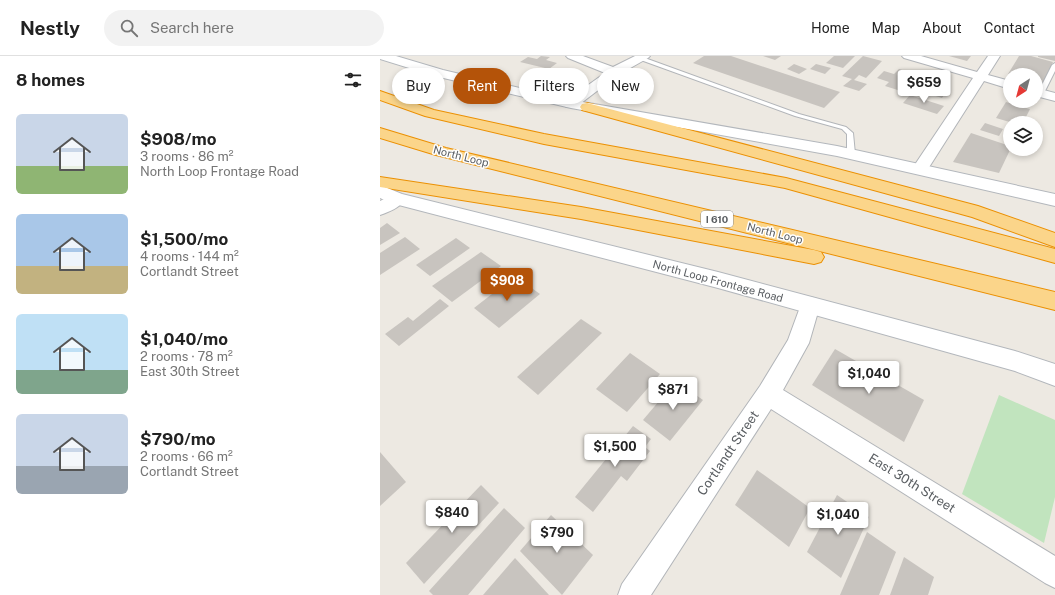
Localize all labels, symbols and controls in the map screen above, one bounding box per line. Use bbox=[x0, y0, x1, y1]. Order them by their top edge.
search box bbox=[104, 10, 384, 46]
text: Nestly bbox=[20, 17, 80, 39]
icon: search bbox=[118, 17, 140, 39]
text: Search here bbox=[150, 19, 234, 36]
text: Home bbox=[811, 20, 850, 36]
text: Map bbox=[872, 20, 900, 36]
text: About bbox=[922, 20, 962, 36]
text: Contact bbox=[984, 20, 1035, 36]
chip: Buy bbox=[392, 68, 445, 104]
chip: Rent bbox=[453, 68, 511, 104]
chip: Filters bbox=[519, 68, 589, 104]
chip: New bbox=[597, 68, 654, 104]
north arrow bbox=[1003, 68, 1043, 108]
map controls bbox=[1003, 68, 1043, 156]
icon: filters bbox=[342, 69, 364, 91]
text: 8 homes bbox=[16, 70, 85, 90]
pin: $659 bbox=[900, 70, 948, 104]
text: $659 bbox=[907, 75, 941, 90]
button: layers bbox=[1003, 116, 1043, 156]
text: $908/mo bbox=[140, 129, 217, 149]
icon: home bbox=[48, 130, 96, 178]
street label: North Loop bbox=[432, 143, 491, 169]
text: 3 rooms · 86 m² bbox=[140, 149, 234, 164]
text: North Loop Frontage Road bbox=[140, 164, 299, 179]
road number: I 610 bbox=[701, 211, 733, 227]
street label: North Loop bbox=[746, 220, 805, 246]
text: $1,500/mo bbox=[140, 229, 228, 249]
icon: home bbox=[48, 230, 96, 278]
text: 4 rooms · 144 m² bbox=[140, 249, 239, 264]
street label: North Loop Frontage Road bbox=[651, 258, 785, 304]
text: Cortlandt Street bbox=[140, 264, 239, 279]
pin: $908 bbox=[483, 268, 531, 302]
text: $908 bbox=[490, 273, 524, 288]
text: $1,040/mo bbox=[140, 329, 228, 349]
icon: home bbox=[48, 330, 96, 378]
text: 2 rooms · 78 m² bbox=[140, 349, 233, 364]
pin: $1,040 bbox=[836, 361, 902, 395]
text: East 30th Street bbox=[140, 364, 240, 379]
text: $1,040 bbox=[847, 366, 891, 381]
pin: $871 bbox=[649, 377, 697, 411]
text: $871 bbox=[657, 382, 689, 397]
street label: Cortlandt Street bbox=[694, 408, 762, 498]
text: $790/mo bbox=[140, 429, 216, 449]
icon: home bbox=[48, 430, 96, 478]
pin: $1,500 bbox=[582, 434, 648, 468]
text: $1,500 bbox=[593, 439, 637, 454]
text: 2 rooms · 66 m² bbox=[140, 449, 233, 464]
street label: East 30th Street bbox=[866, 450, 958, 516]
text: Cortlandt Street bbox=[140, 464, 239, 479]
pin: $840 bbox=[428, 500, 476, 534]
pin: $1,040 bbox=[805, 502, 871, 536]
text: $840 bbox=[435, 505, 469, 520]
text: $1,040 bbox=[816, 507, 860, 522]
pin: $790 bbox=[533, 520, 581, 554]
text: $790 bbox=[540, 525, 574, 540]

